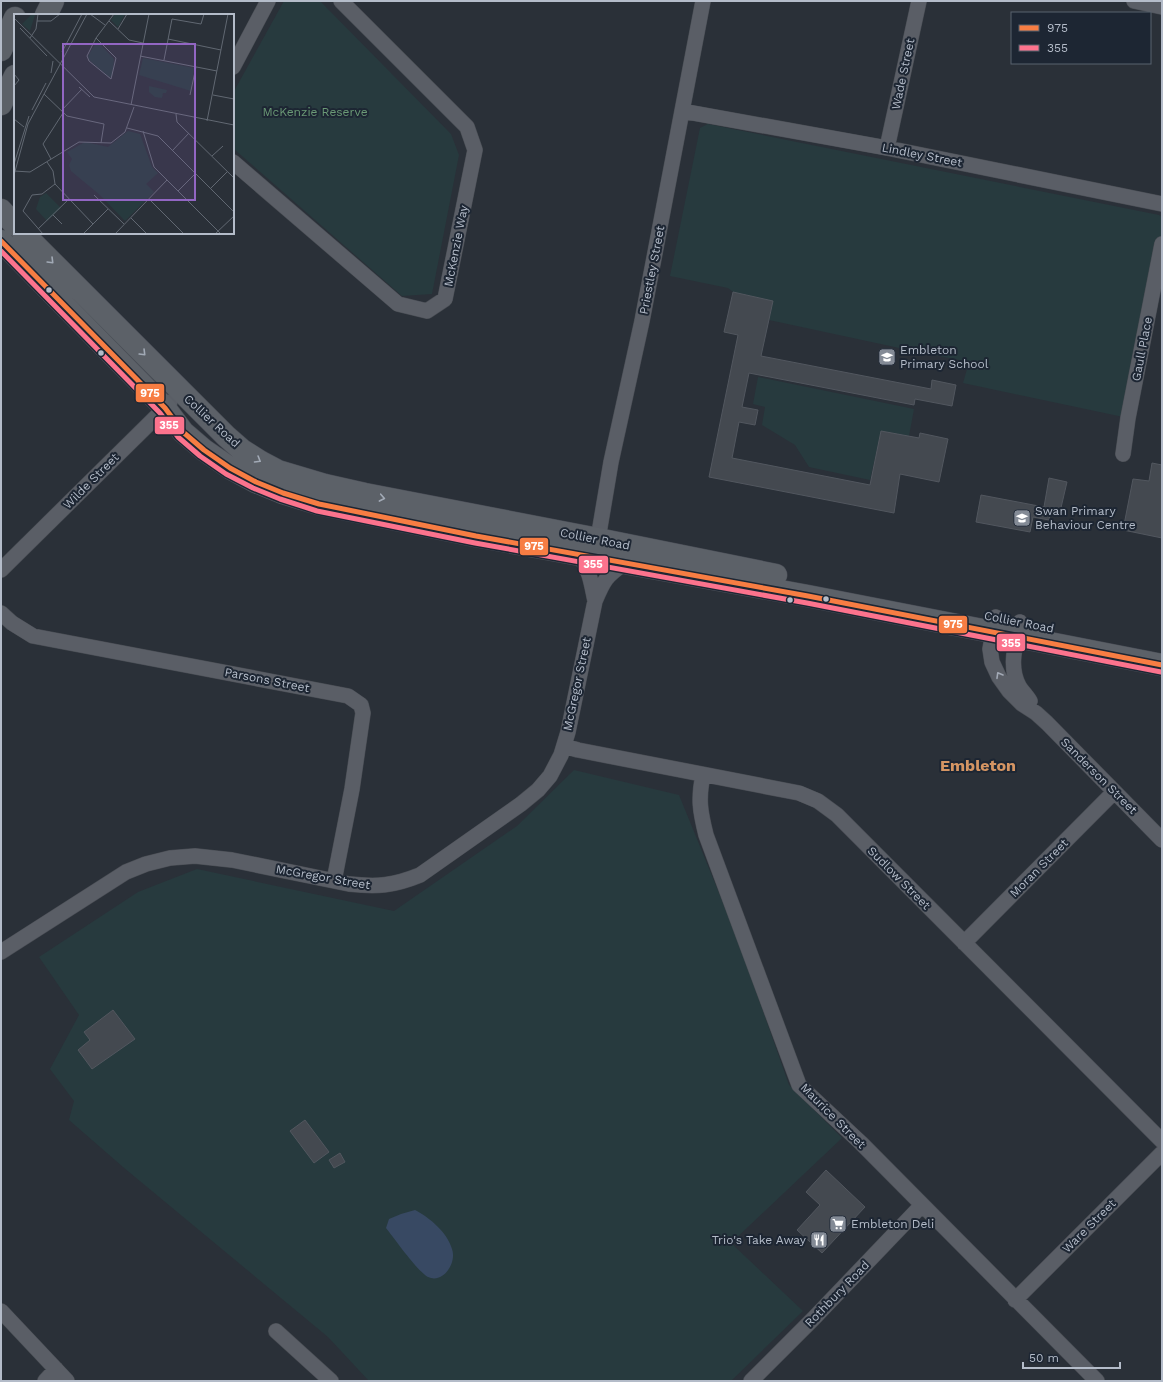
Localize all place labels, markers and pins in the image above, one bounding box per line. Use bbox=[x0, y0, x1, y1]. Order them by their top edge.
unlabelled marker bbox=[44, 285, 54, 295]
place label: Embleton Primary School bbox=[900, 343, 989, 371]
school or university icon: Embleton Primary School bbox=[877, 347, 897, 367]
unlabelled marker bbox=[96, 348, 106, 358]
place label: Swan Primary Behaviour Centre bbox=[1035, 504, 1136, 532]
school or university icon: Swan Primary Behaviour Centre bbox=[1012, 508, 1032, 528]
unlabelled marker bbox=[821, 594, 831, 604]
unlabelled marker bbox=[785, 595, 795, 605]
supermarket icon: Embleton Deli bbox=[828, 1214, 848, 1234]
place label: Embleton Deli bbox=[851, 1217, 934, 1231]
restaurant icon: Trio's Take Away bbox=[809, 1230, 829, 1250]
place label: Trio's Take Away bbox=[712, 1233, 807, 1247]

